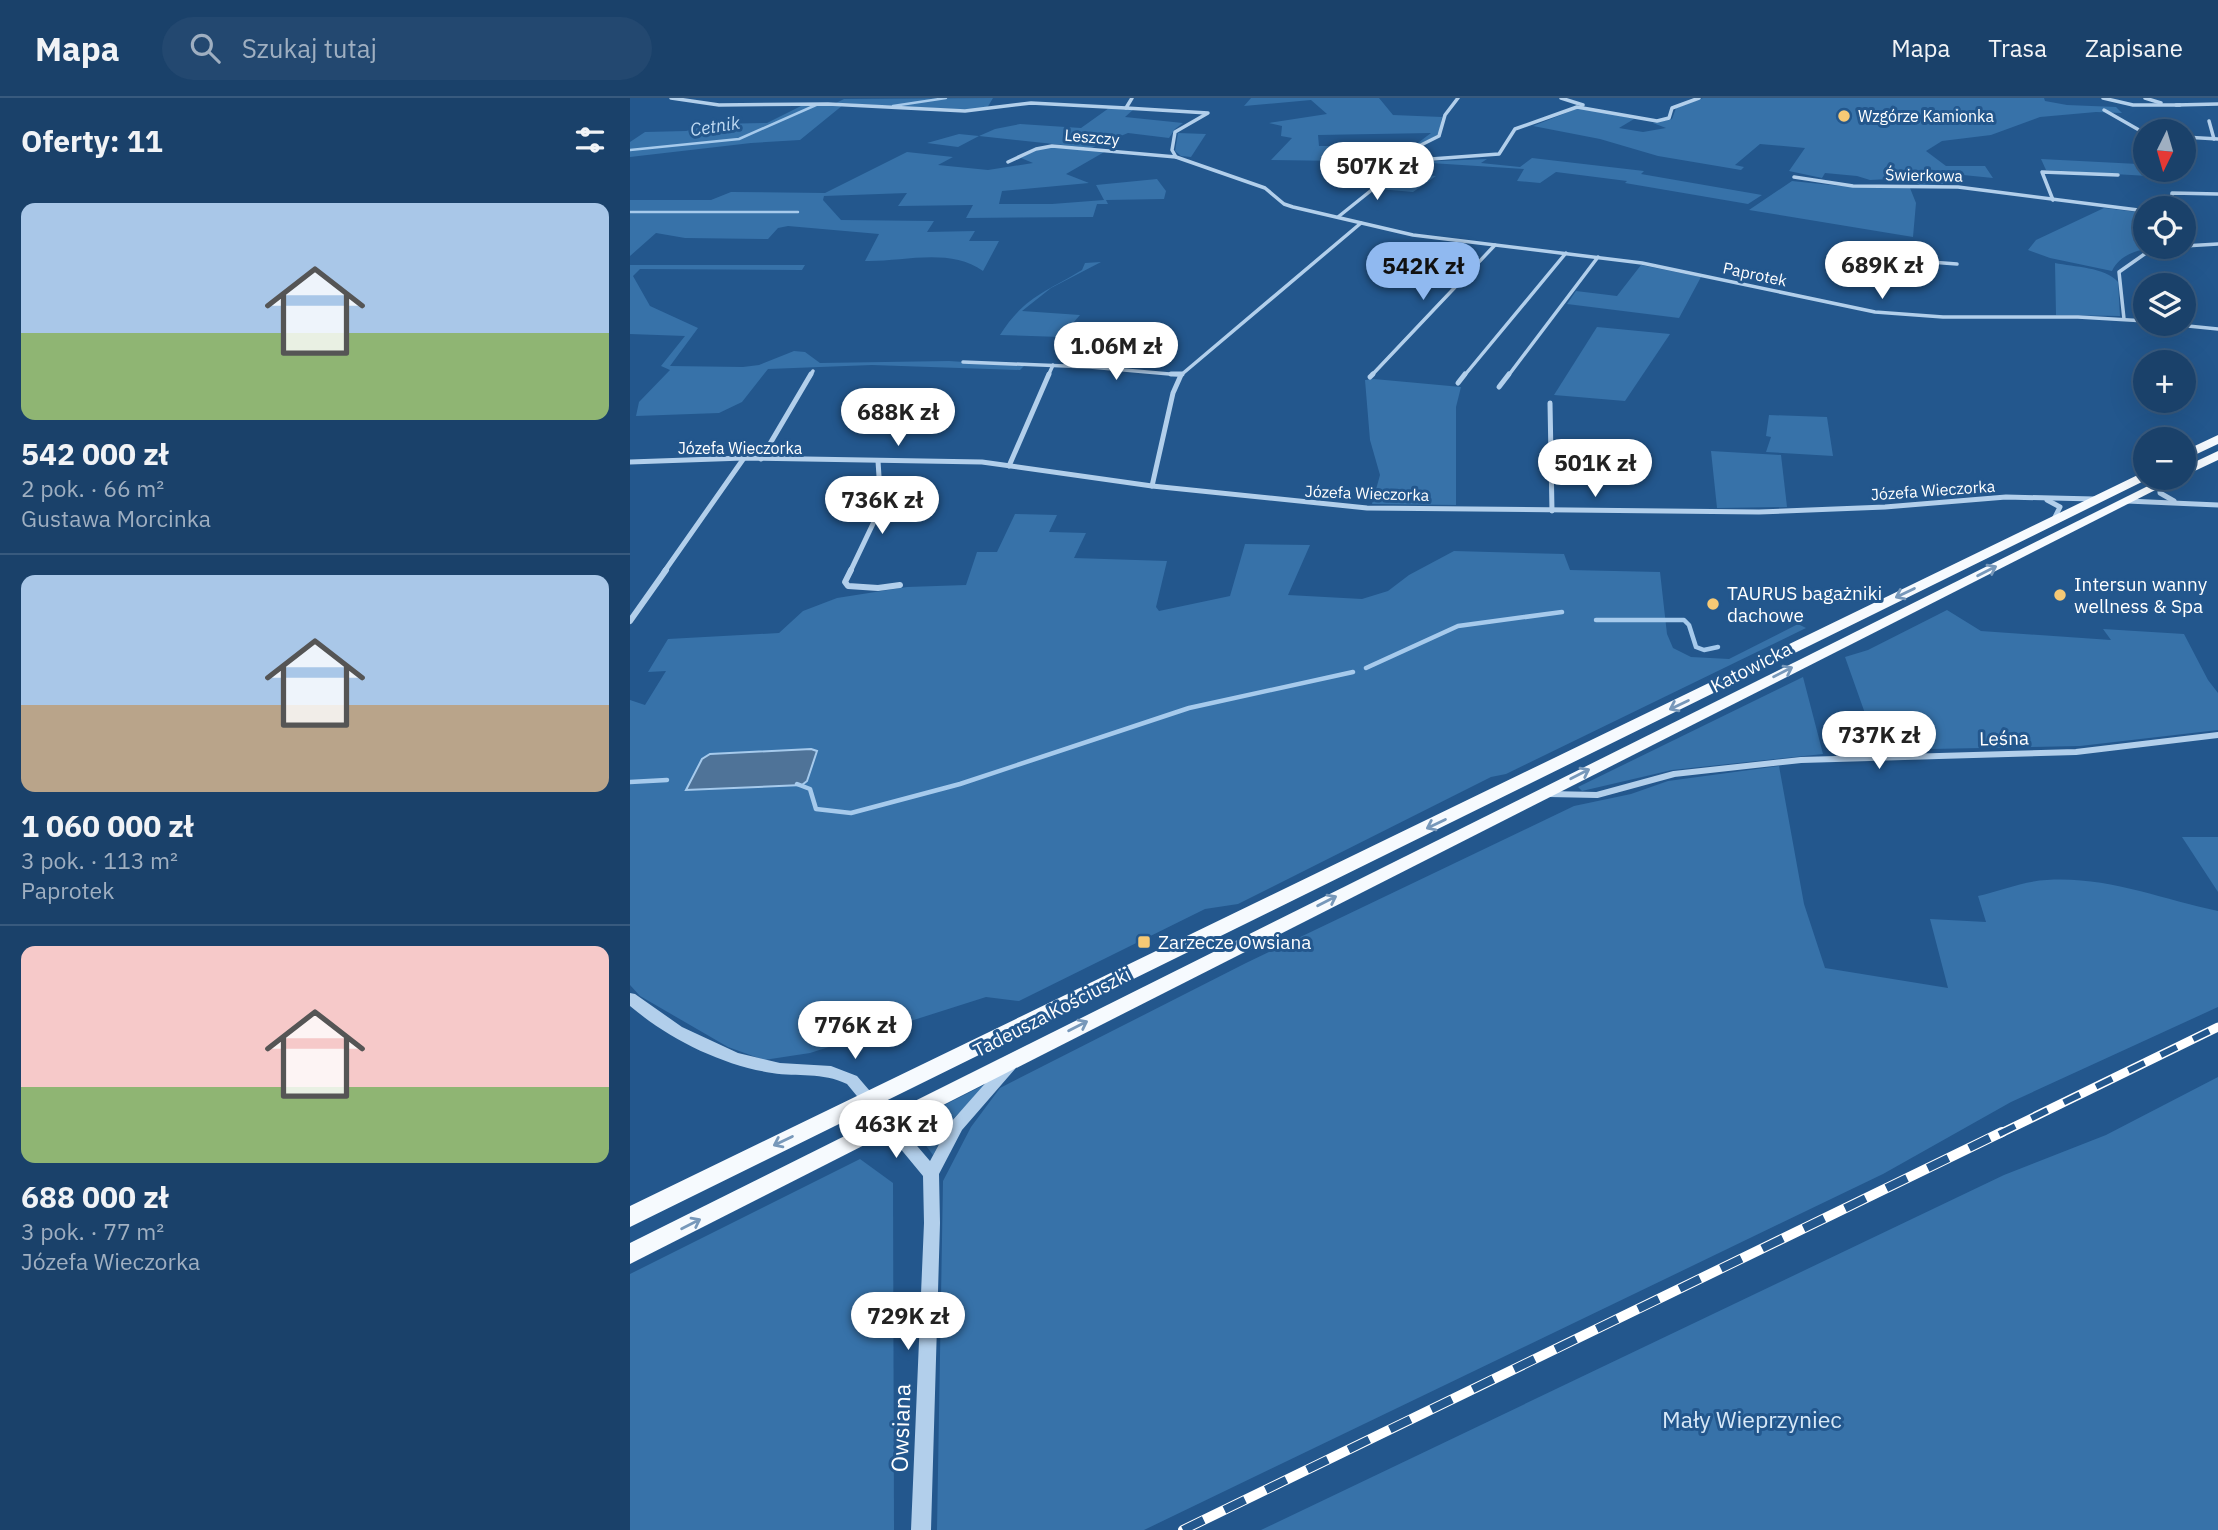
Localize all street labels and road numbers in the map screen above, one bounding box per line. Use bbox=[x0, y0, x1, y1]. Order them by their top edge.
street label: Leszczy bbox=[1064, 125, 1120, 149]
street label: Świerkowa bbox=[1885, 163, 1964, 186]
street label: Paprotek bbox=[1721, 257, 1789, 291]
street label: Józefa Wieczorka bbox=[678, 438, 803, 458]
street label: Józefa Wieczorka bbox=[1870, 476, 1996, 504]
street label: Józefa Wieczorka bbox=[1304, 481, 1430, 505]
street label: Katowicka bbox=[1706, 636, 1796, 698]
street label: Leśna bbox=[1979, 726, 2029, 750]
street label: Tadeusza Kościuszki bbox=[969, 962, 1135, 1062]
street label: Owsiana bbox=[883, 1383, 917, 1473]

